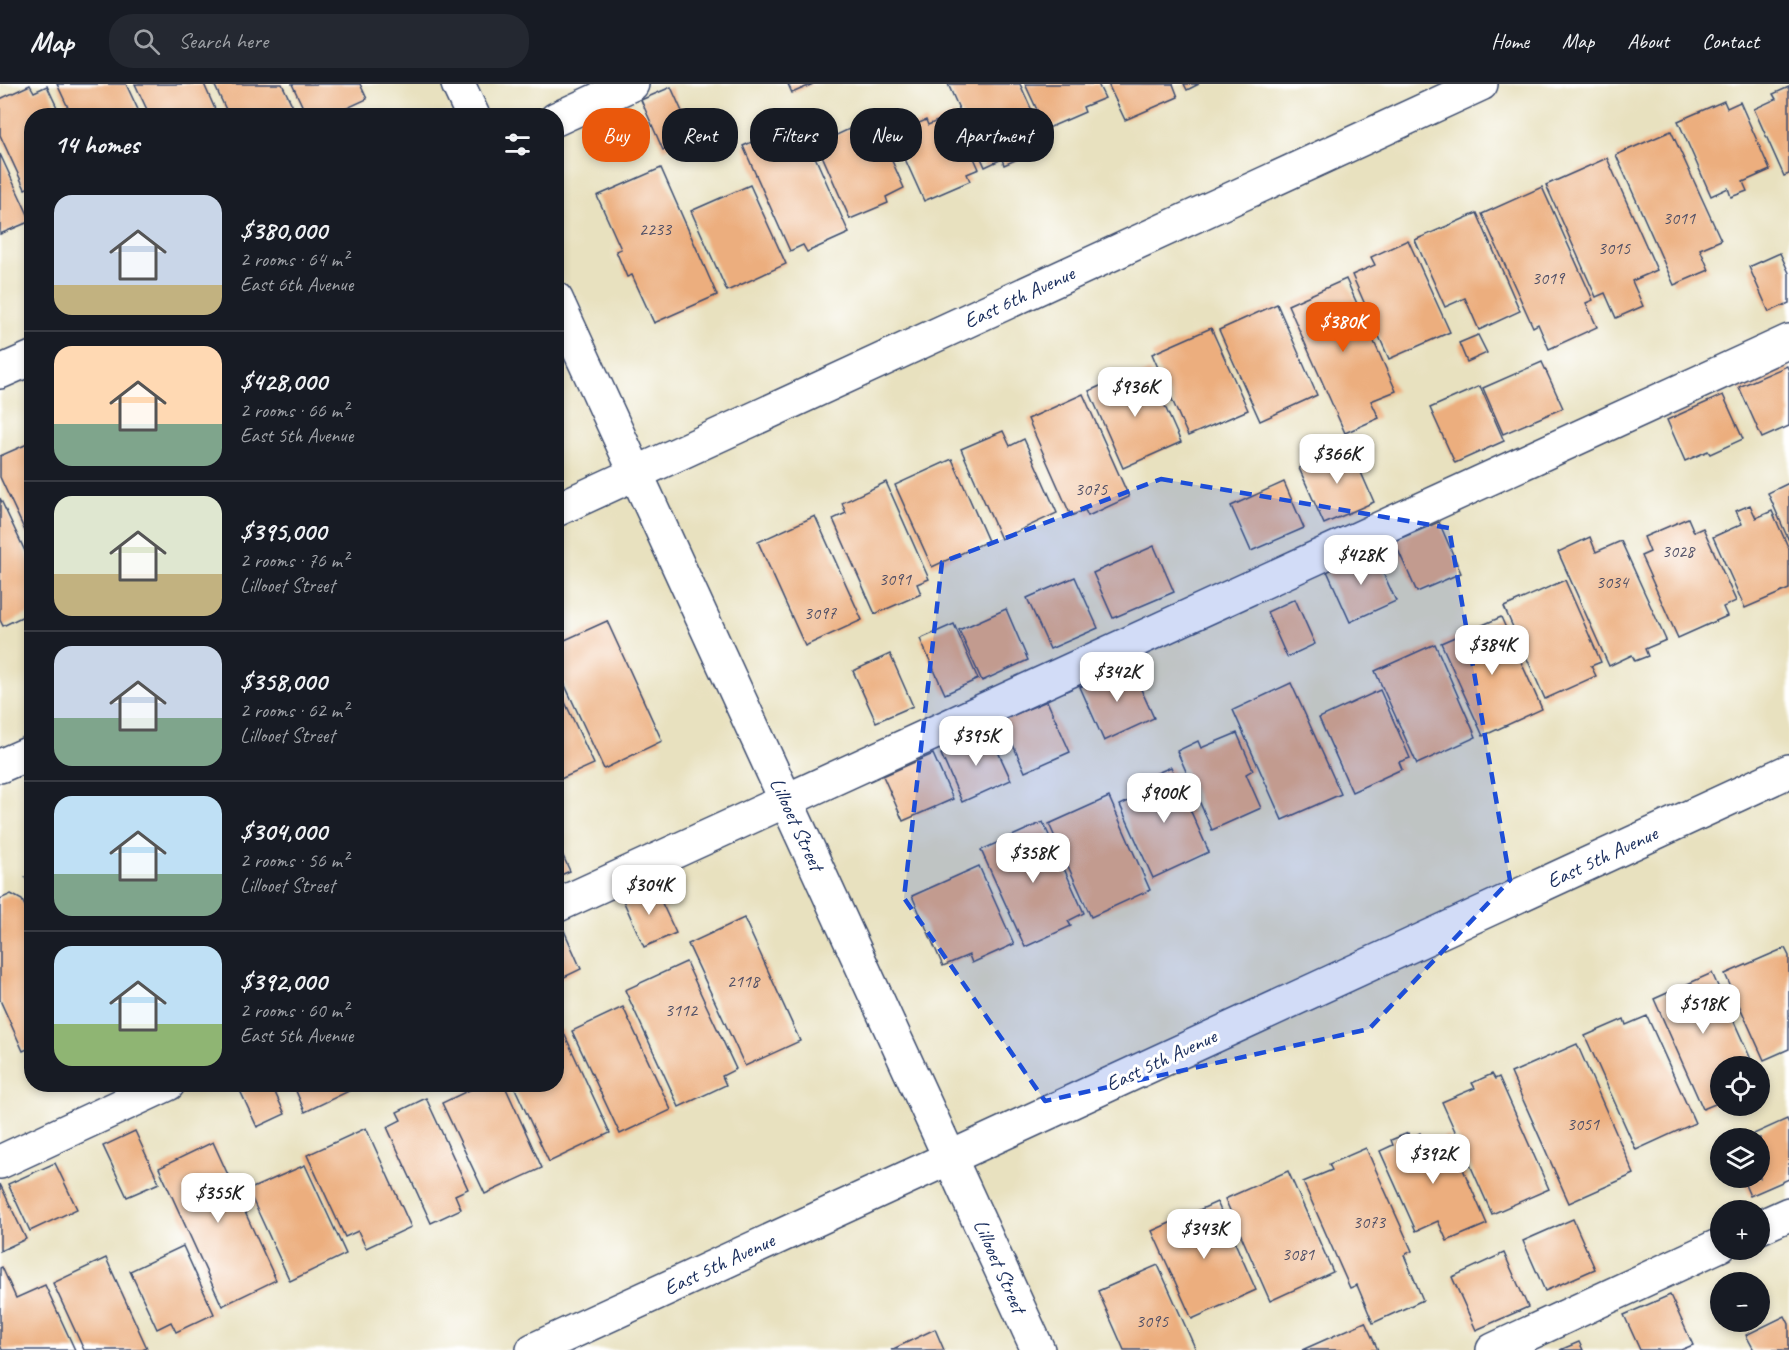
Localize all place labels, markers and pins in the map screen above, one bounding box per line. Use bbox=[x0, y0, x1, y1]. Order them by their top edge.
pin: $380K bbox=[1301, 302, 1385, 353]
pin: $936K bbox=[1093, 367, 1177, 418]
pin: $366K bbox=[1295, 434, 1379, 485]
pin: $428K bbox=[1319, 535, 1403, 586]
pin: $384K bbox=[1450, 625, 1534, 676]
pin: $342K bbox=[1075, 652, 1159, 703]
pin: $395K bbox=[934, 716, 1018, 767]
pin: $900K bbox=[1122, 773, 1206, 824]
pin: $358K bbox=[991, 833, 1075, 884]
pin: $304K bbox=[607, 865, 691, 916]
pin: $518K bbox=[1661, 984, 1745, 1035]
pin: $392K bbox=[1391, 1134, 1475, 1185]
pin: $355K bbox=[176, 1173, 260, 1224]
pin: $343K bbox=[1162, 1209, 1246, 1260]

